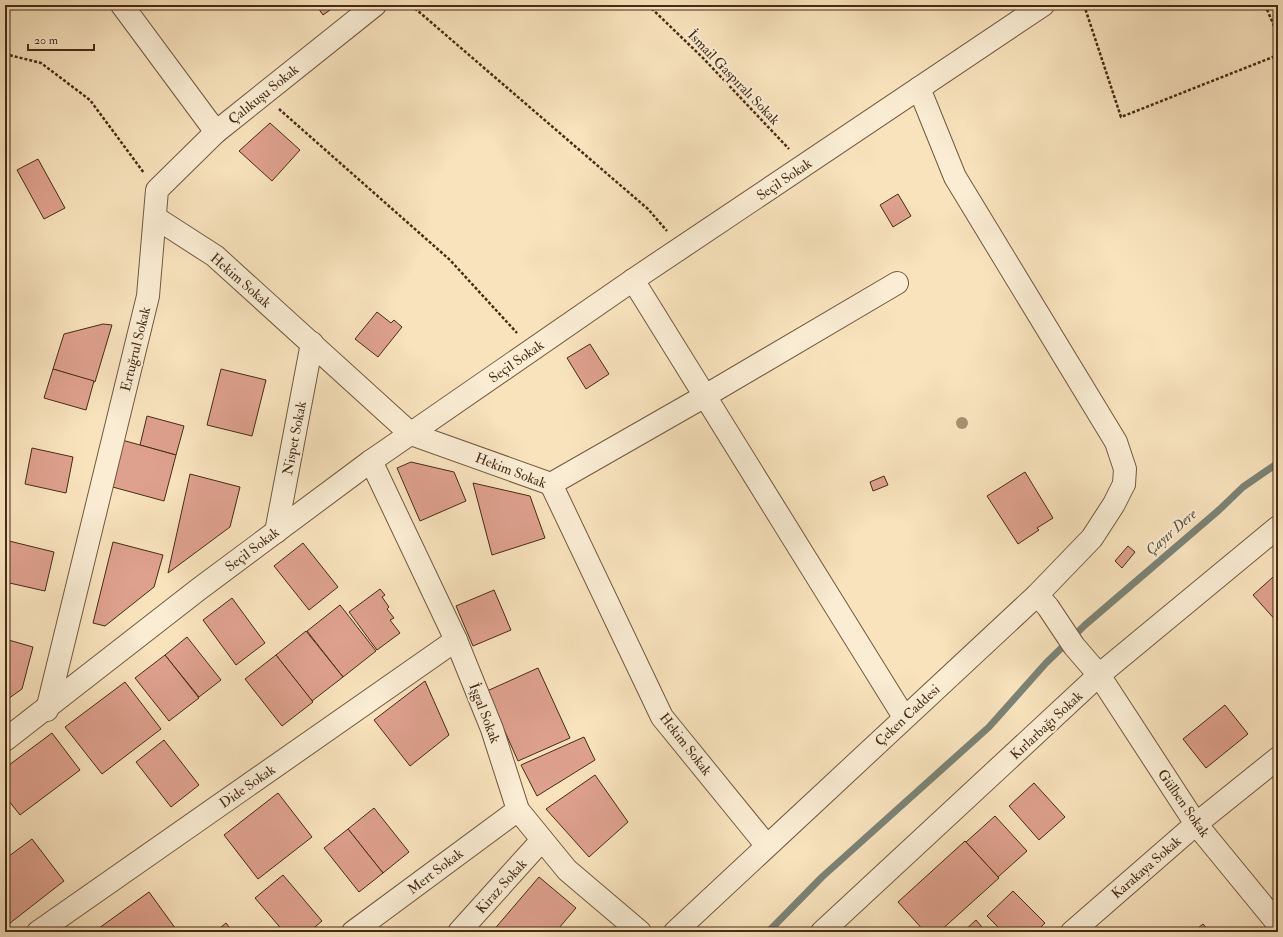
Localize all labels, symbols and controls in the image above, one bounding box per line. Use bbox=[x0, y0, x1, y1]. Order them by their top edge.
scale bar bbox=[28, 26, 94, 52]
street label: İsmail Gaspıralı Sokak bbox=[683, 26, 783, 129]
text: 20 m bbox=[34, 33, 59, 48]
street label: Çalıkuşu Sokak bbox=[225, 61, 302, 128]
street label: Seçil Sokak bbox=[753, 155, 815, 204]
street label: Hekim Sokak bbox=[207, 249, 275, 312]
street label: Ertuğrul Sokak bbox=[117, 305, 154, 393]
street label: Seçil Sokak bbox=[486, 336, 547, 386]
street label: Nispet Sokak bbox=[279, 399, 311, 477]
street label: Hekim Sokak bbox=[473, 449, 549, 492]
water label: Çayır Dere bbox=[1142, 504, 1202, 560]
street label: Seçil Sokak bbox=[222, 523, 283, 575]
street label: İşgal Sokak bbox=[465, 681, 504, 746]
street label: Çeken Caddesi bbox=[871, 681, 944, 750]
street label: Kırlarbağı Sokak bbox=[1007, 687, 1086, 763]
street label: Hekim Sokak bbox=[656, 710, 716, 779]
street label: Dide Sokak bbox=[216, 761, 279, 812]
street label: Gülben Sokak bbox=[1154, 766, 1213, 841]
street label: Karakaya Sokak bbox=[1108, 832, 1186, 903]
street label: Mert Sokak bbox=[404, 845, 467, 898]
street label: Kiraz Sokak bbox=[472, 855, 531, 917]

